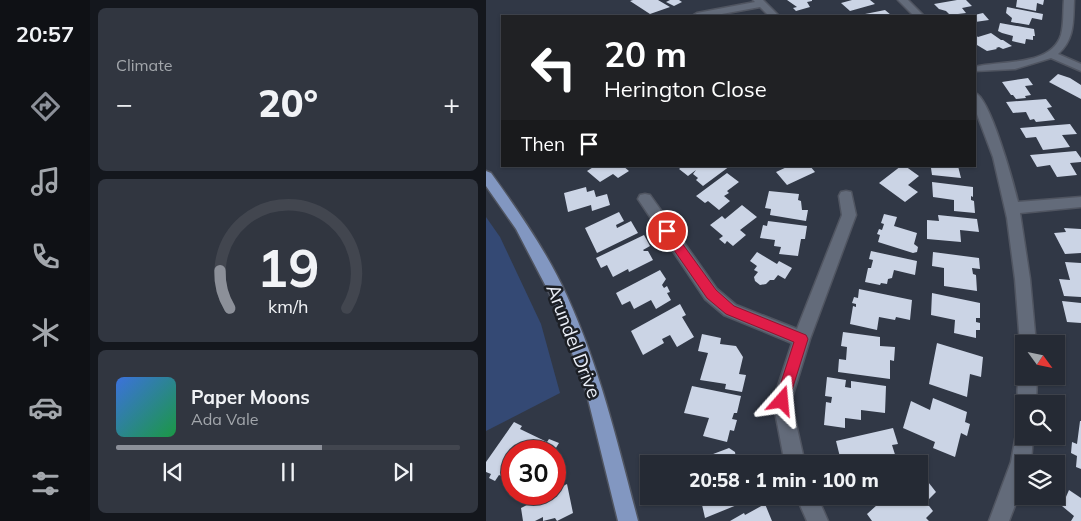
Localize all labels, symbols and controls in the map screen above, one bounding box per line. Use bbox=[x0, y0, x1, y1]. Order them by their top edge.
text: 20:57 bbox=[16, 20, 74, 48]
text: 20 m bbox=[604, 32, 687, 76]
icon: left bbox=[521, 35, 586, 100]
text: Climate bbox=[116, 55, 172, 75]
text: Herington Close bbox=[604, 75, 767, 103]
text: 20° bbox=[258, 79, 318, 127]
text: − bbox=[116, 86, 133, 121]
text: + bbox=[443, 86, 460, 121]
icon: directions bbox=[28, 89, 63, 124]
icon: arrive bbox=[575, 130, 603, 158]
text: Then bbox=[521, 132, 565, 156]
icon: music bbox=[28, 164, 63, 199]
pin bbox=[646, 210, 688, 252]
icon: arrive bbox=[653, 217, 681, 245]
text: 19 bbox=[257, 235, 319, 300]
icon: phone bbox=[28, 239, 63, 274]
street label: Arundel Drive bbox=[541, 281, 607, 401]
text: km/h bbox=[268, 295, 308, 317]
icon: climate bbox=[28, 315, 63, 350]
north arrow bbox=[1015, 335, 1065, 385]
map controls bbox=[1015, 335, 1065, 505]
position arrow bbox=[755, 374, 807, 426]
text: Paper Moons bbox=[191, 385, 310, 409]
icon: car bbox=[28, 390, 63, 425]
button: search bbox=[1015, 395, 1065, 445]
text: Ada Vale bbox=[191, 409, 258, 429]
speed limit sign: 30 bbox=[501, 440, 566, 505]
button: layers bbox=[1015, 455, 1065, 505]
icon: previous bbox=[159, 458, 187, 486]
icon: pause bbox=[274, 458, 302, 486]
icon: next bbox=[389, 458, 417, 486]
icon: filters bbox=[28, 466, 63, 501]
text: 20:58 · 1 min · 100 m bbox=[689, 468, 879, 492]

